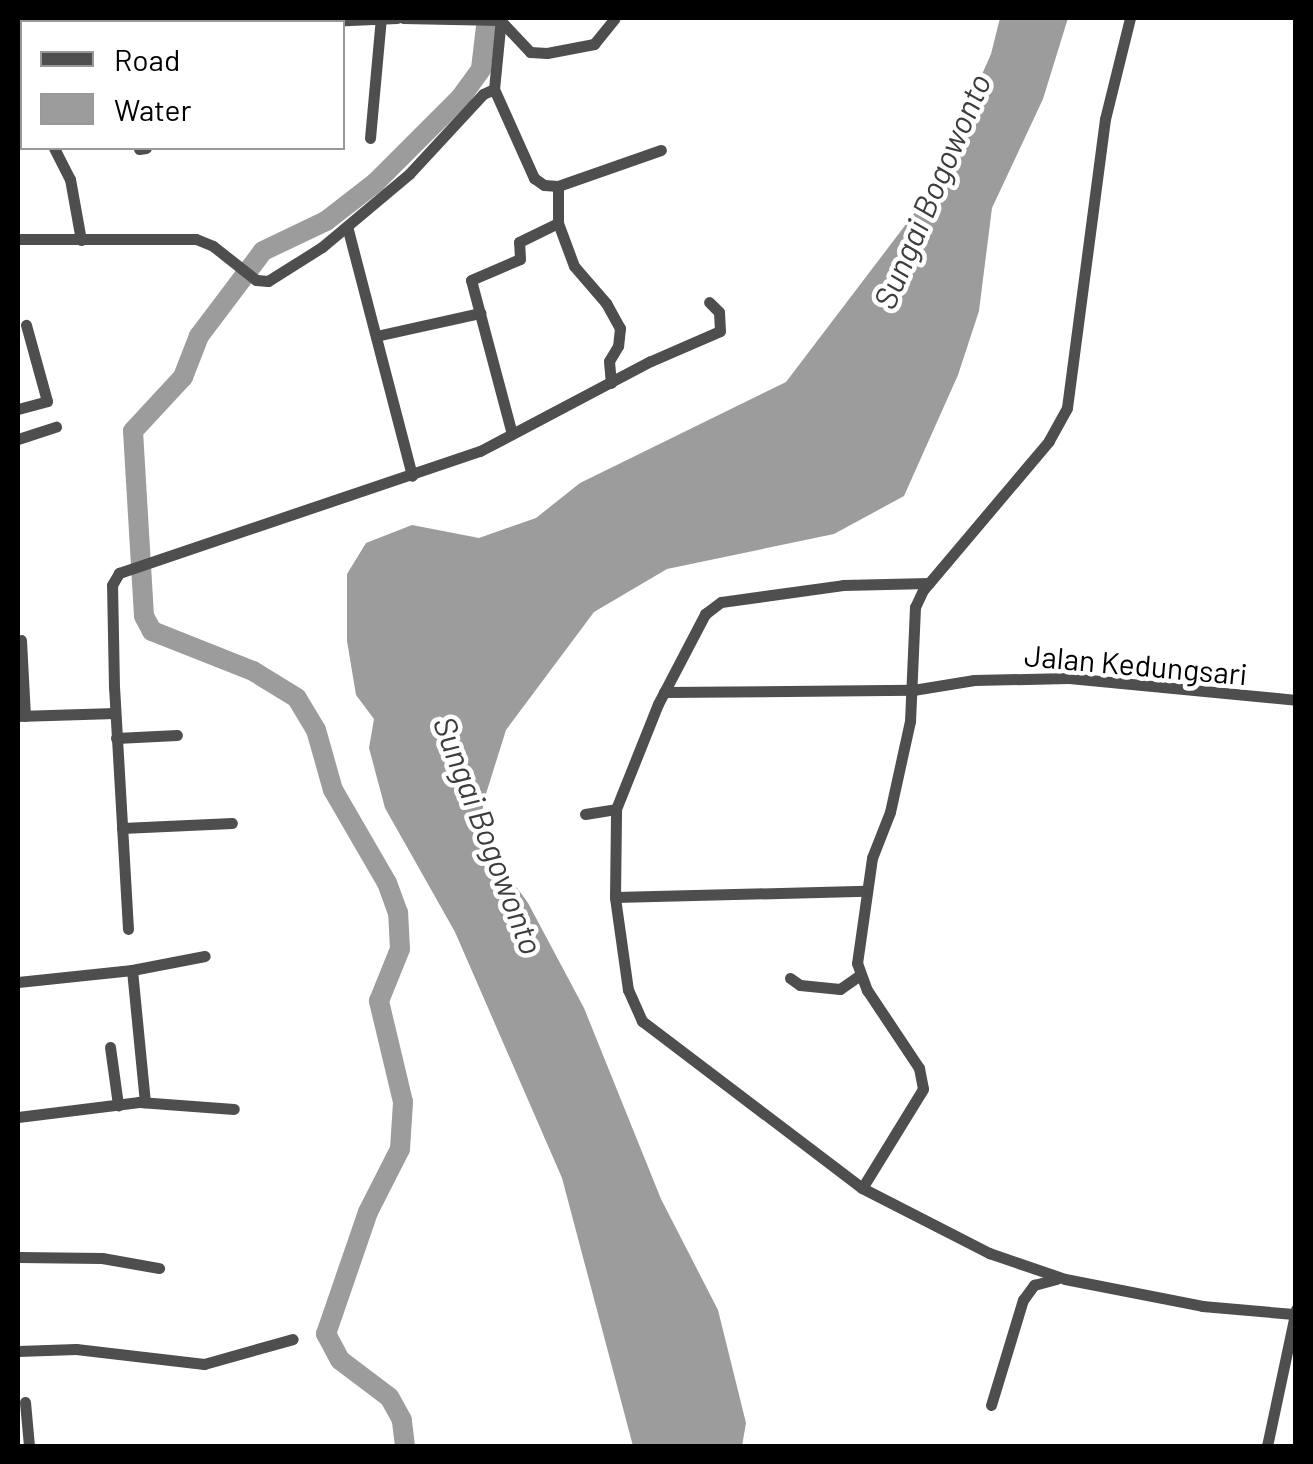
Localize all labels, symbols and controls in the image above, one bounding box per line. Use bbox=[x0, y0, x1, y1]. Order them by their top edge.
legend bbox=[20, 20, 345, 150]
text: Road bbox=[114, 41, 180, 77]
water label: Sungai Bogowonto bbox=[864, 68, 998, 314]
text: Water bbox=[114, 91, 192, 127]
street label: Jalan Kedungsari bbox=[1023, 636, 1249, 692]
water label: Sungai Bogowonto bbox=[426, 711, 552, 959]

